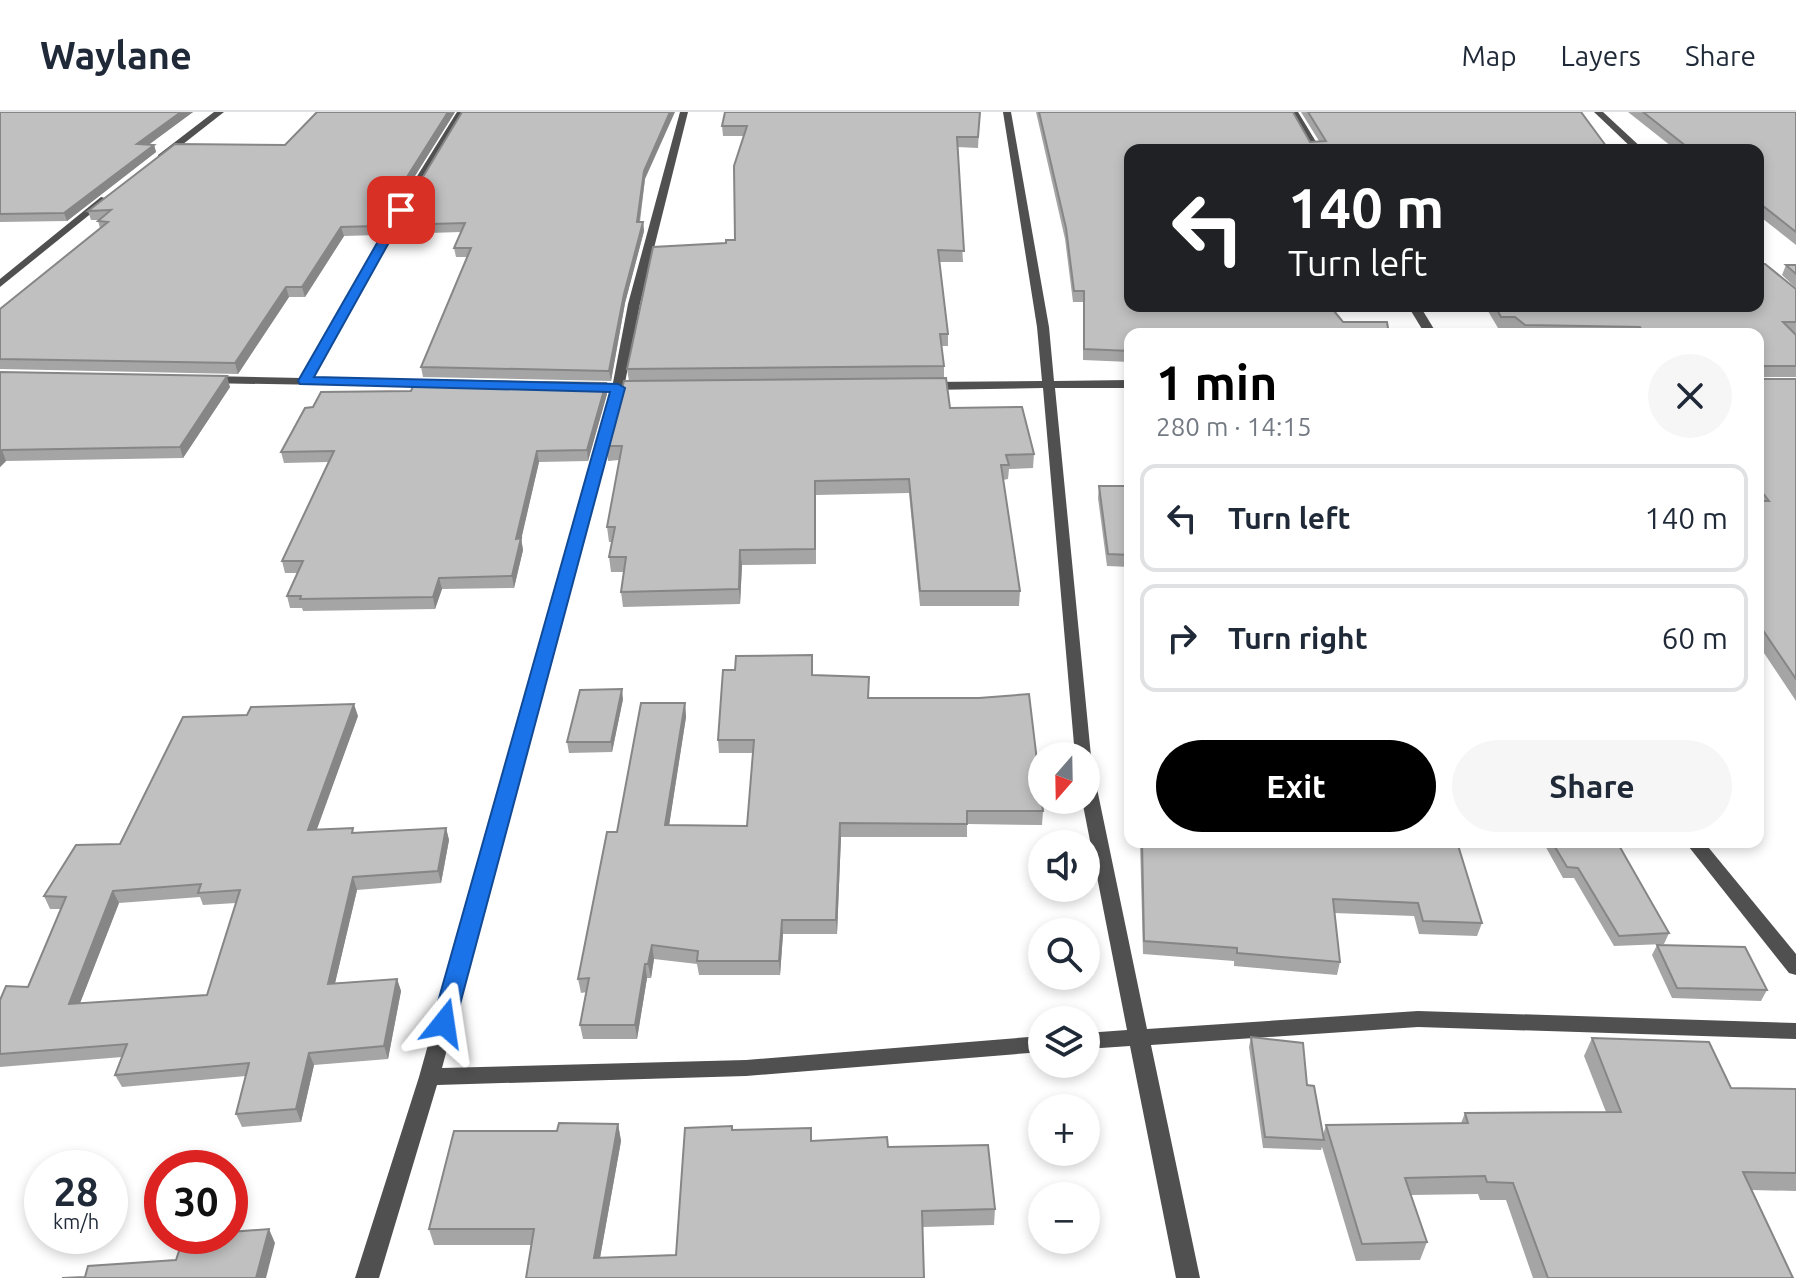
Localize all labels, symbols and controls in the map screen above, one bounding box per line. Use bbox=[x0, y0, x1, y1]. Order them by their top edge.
text: Waylane bbox=[40, 34, 192, 76]
text: Map bbox=[1461, 40, 1517, 71]
text: Layers bbox=[1561, 40, 1641, 71]
text: Share bbox=[1685, 40, 1756, 71]
pin bbox=[367, 176, 435, 244]
icon: left bbox=[1156, 176, 1260, 280]
text: 140 m bbox=[1288, 176, 1444, 239]
icon: arrive bbox=[379, 188, 423, 232]
text: Turn left bbox=[1288, 242, 1427, 283]
button: close bbox=[1648, 354, 1732, 438]
text: 1 min bbox=[1156, 355, 1277, 409]
text: 280 m · 14:15 bbox=[1156, 412, 1312, 441]
icon: left bbox=[1160, 496, 1204, 540]
text: Turn left bbox=[1228, 501, 1350, 535]
text: 140 m bbox=[1644, 501, 1728, 535]
icon: right bbox=[1160, 616, 1204, 660]
text: Turn right bbox=[1228, 621, 1368, 655]
text: 60 m bbox=[1661, 621, 1728, 655]
button: Exit bbox=[1156, 740, 1436, 832]
button: Share bbox=[1452, 740, 1732, 832]
north arrow bbox=[1028, 742, 1100, 814]
map controls bbox=[1028, 742, 1100, 1254]
button: sound bbox=[1028, 830, 1100, 902]
button: search bbox=[1028, 918, 1100, 990]
position arrow bbox=[402, 981, 486, 1065]
button: layers bbox=[1028, 1006, 1100, 1078]
button: + bbox=[1028, 1094, 1100, 1166]
speed limit sign: 30 bbox=[144, 1150, 248, 1254]
text: 28 bbox=[53, 1169, 99, 1214]
button: − bbox=[1028, 1182, 1100, 1254]
text: km/h bbox=[53, 1210, 99, 1233]

